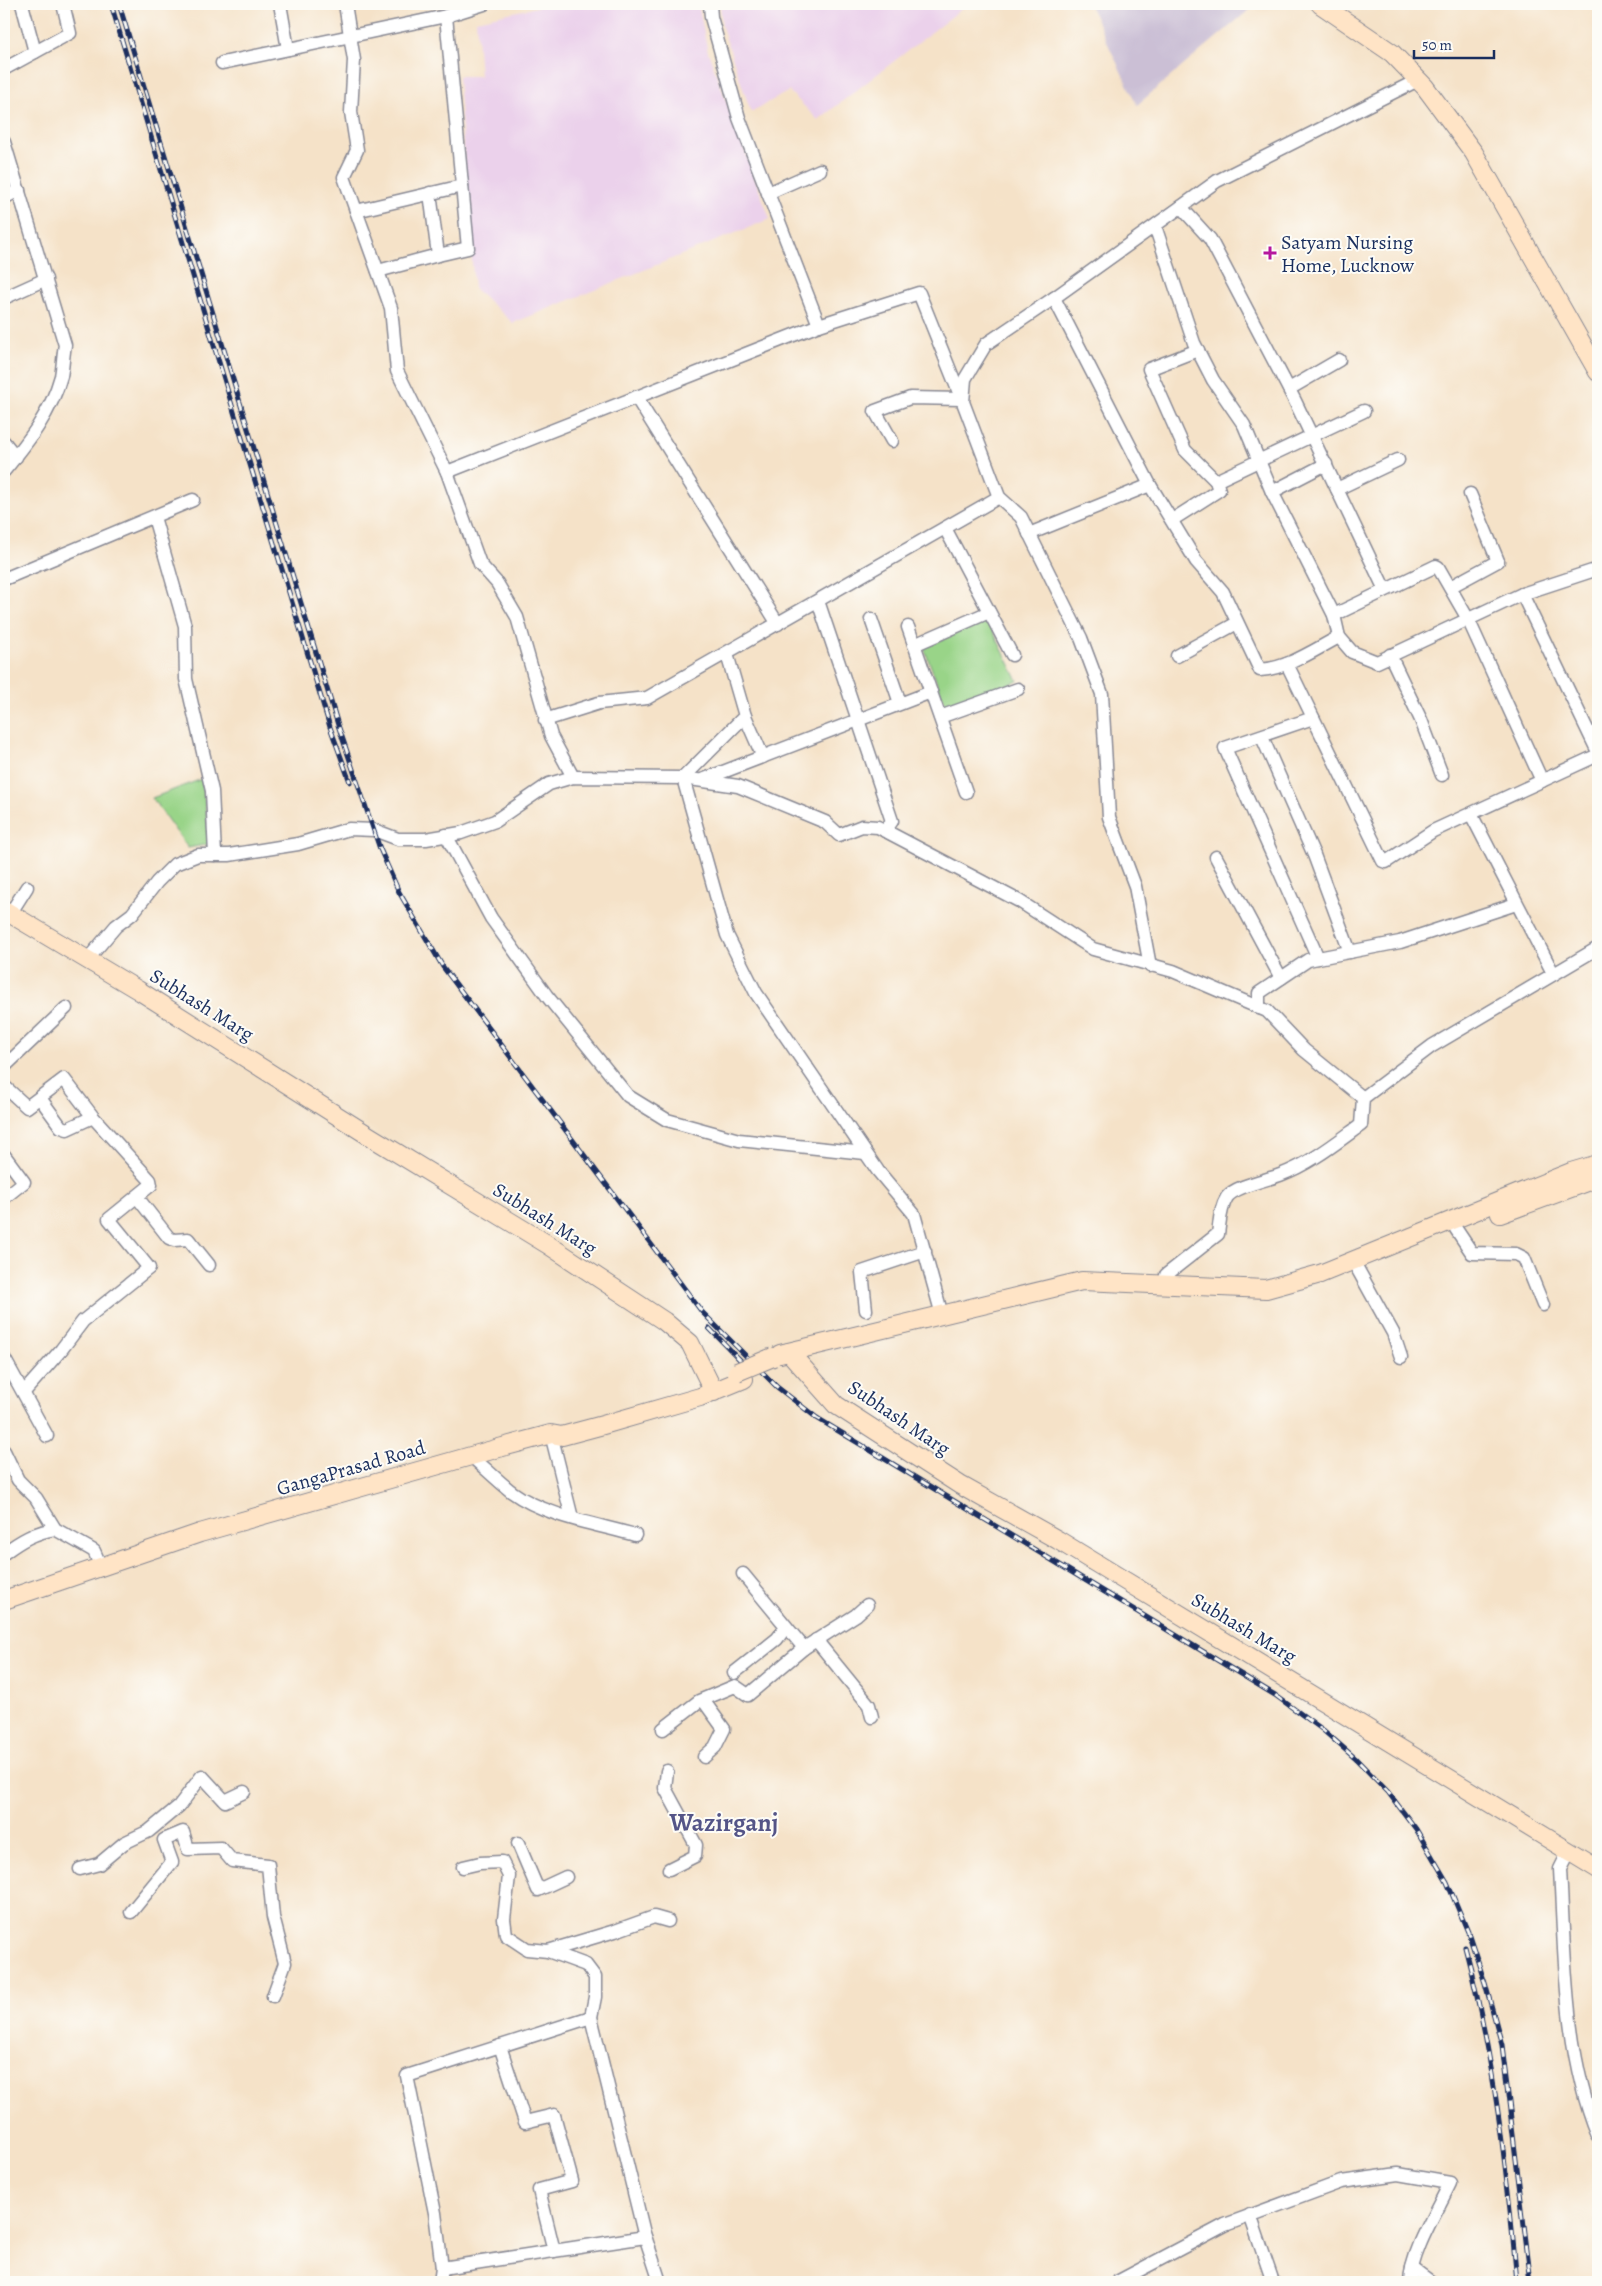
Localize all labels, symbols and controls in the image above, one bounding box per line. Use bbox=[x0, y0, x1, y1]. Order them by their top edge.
scale bar bbox=[1414, 28, 1494, 60]
text: 50 m bbox=[1422, 35, 1452, 55]
place label: Satyam Nursing Home, Lucknow bbox=[1281, 229, 1415, 279]
marker: Satyam Nursing Home, Lucknow bbox=[1263, 246, 1277, 260]
street label: Subhash Marg bbox=[145, 962, 259, 1048]
street label: Subhash Marg bbox=[488, 1176, 602, 1262]
street label: Subhash Marg bbox=[843, 1374, 955, 1462]
street label: GangaPrasad Road bbox=[274, 1434, 429, 1502]
street label: Subhash Marg bbox=[1186, 1586, 1302, 1670]
district label: Wazirganj bbox=[669, 1806, 778, 1840]

